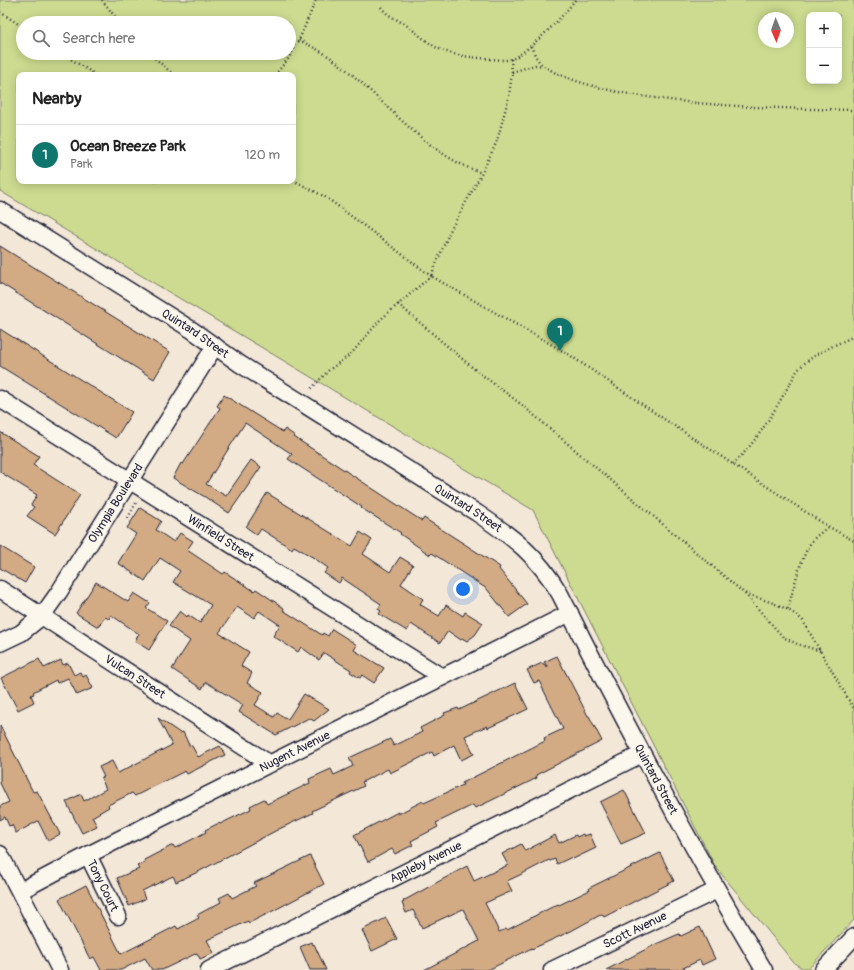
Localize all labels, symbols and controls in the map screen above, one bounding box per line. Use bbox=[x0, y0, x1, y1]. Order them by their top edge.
north arrow bbox=[758, 12, 794, 48]
map controls bbox=[806, 12, 842, 84]
button: + bbox=[806, 12, 842, 48]
search box bbox=[16, 16, 296, 60]
icon: search bbox=[30, 27, 52, 49]
text: Search here bbox=[62, 29, 135, 48]
button: − bbox=[806, 48, 842, 84]
text: Nearby bbox=[32, 88, 81, 109]
text: Ocean Breeze Park bbox=[70, 137, 186, 156]
text: 1 bbox=[42, 147, 48, 163]
text: 120 m bbox=[244, 147, 280, 163]
text: Park bbox=[70, 156, 93, 172]
street label: Quintard Street bbox=[159, 305, 232, 361]
pin: 1 bbox=[547, 318, 573, 351]
street label: Olympia Boulevard bbox=[85, 460, 146, 546]
street label: Quintard Street bbox=[432, 481, 505, 536]
street label: Winfield Street bbox=[185, 511, 257, 565]
your location bbox=[453, 579, 473, 599]
street label: Vulcan Street bbox=[102, 651, 168, 702]
street label: Nugent Avenue bbox=[257, 727, 332, 775]
street label: Quintard Street bbox=[631, 741, 681, 817]
street label: Appleby Avenue bbox=[387, 838, 464, 886]
street label: Tony Court bbox=[84, 857, 122, 914]
street label: Scott Avenue bbox=[601, 908, 669, 952]

